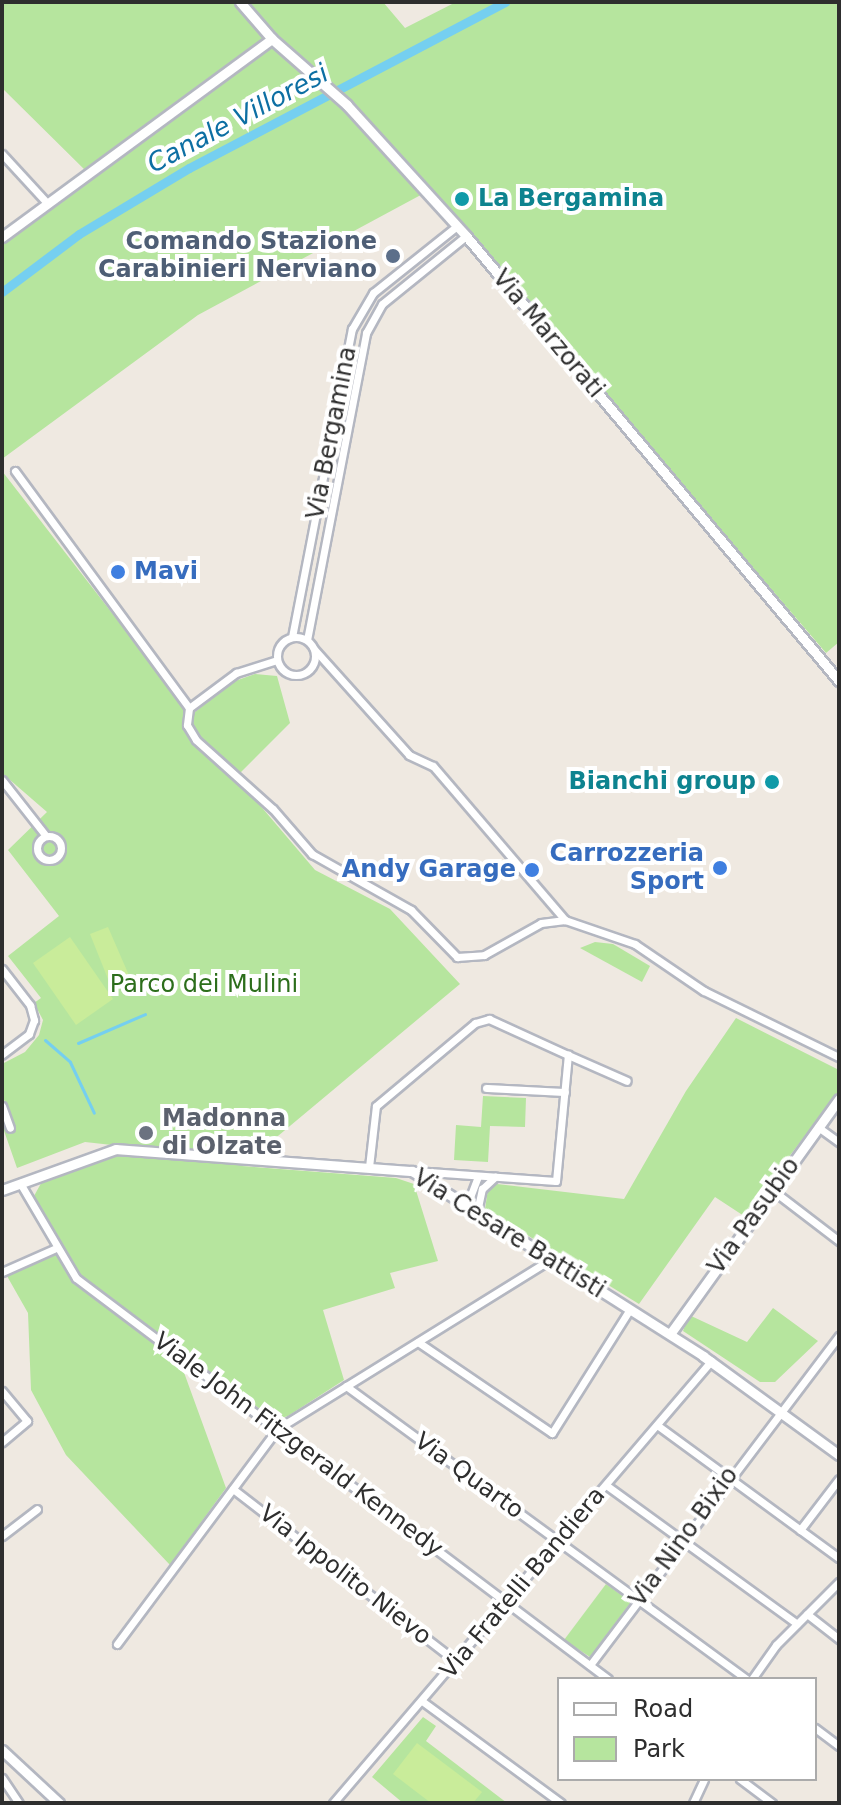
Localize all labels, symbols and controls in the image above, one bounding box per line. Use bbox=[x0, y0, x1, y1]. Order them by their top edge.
water label: Canale Villoresi bbox=[142, 58, 334, 180]
place label: La Bergamina bbox=[478, 185, 664, 213]
marker: La Bergamina bbox=[453, 190, 471, 208]
place label: Comando Stazione Carabinieri Nerviano bbox=[98, 228, 377, 284]
marker: Comando Stazione Carabinieri Nerviano bbox=[384, 247, 402, 265]
street label: Via Marzorati bbox=[486, 264, 610, 404]
street label: Via Bergamina bbox=[301, 344, 363, 522]
place label: Mavi bbox=[134, 558, 198, 586]
marker: Mavi bbox=[109, 563, 127, 581]
place label: Bianchi group bbox=[569, 768, 756, 796]
marker: Bianchi group bbox=[763, 773, 781, 791]
place label: Carrozzeria Sport bbox=[550, 840, 704, 896]
place label: Andy Garage bbox=[342, 856, 516, 884]
marker: Carrozzeria Sport bbox=[711, 859, 729, 877]
marker: Andy Garage bbox=[523, 861, 541, 879]
park label: Parco dei Mulini bbox=[110, 971, 298, 999]
place label: Madonna di Olzate bbox=[162, 1105, 286, 1161]
marker: Madonna di Olzate bbox=[137, 1124, 155, 1142]
street label: Via Pasubio bbox=[702, 1152, 806, 1280]
street label: Via Cesare Battisti bbox=[408, 1163, 610, 1305]
street label: Viale John Fitzgerald Kennedy bbox=[148, 1327, 448, 1563]
street label: Via Quarto bbox=[409, 1427, 529, 1525]
street label: Via Nino Bixio bbox=[624, 1461, 744, 1613]
street label: Via Fratelli Bandiera bbox=[435, 1481, 611, 1685]
street label: Via Ippolito Nievo bbox=[253, 1499, 437, 1651]
legend bbox=[557, 1677, 817, 1781]
text: Road bbox=[633, 1695, 693, 1723]
text: Park bbox=[633, 1735, 685, 1763]

